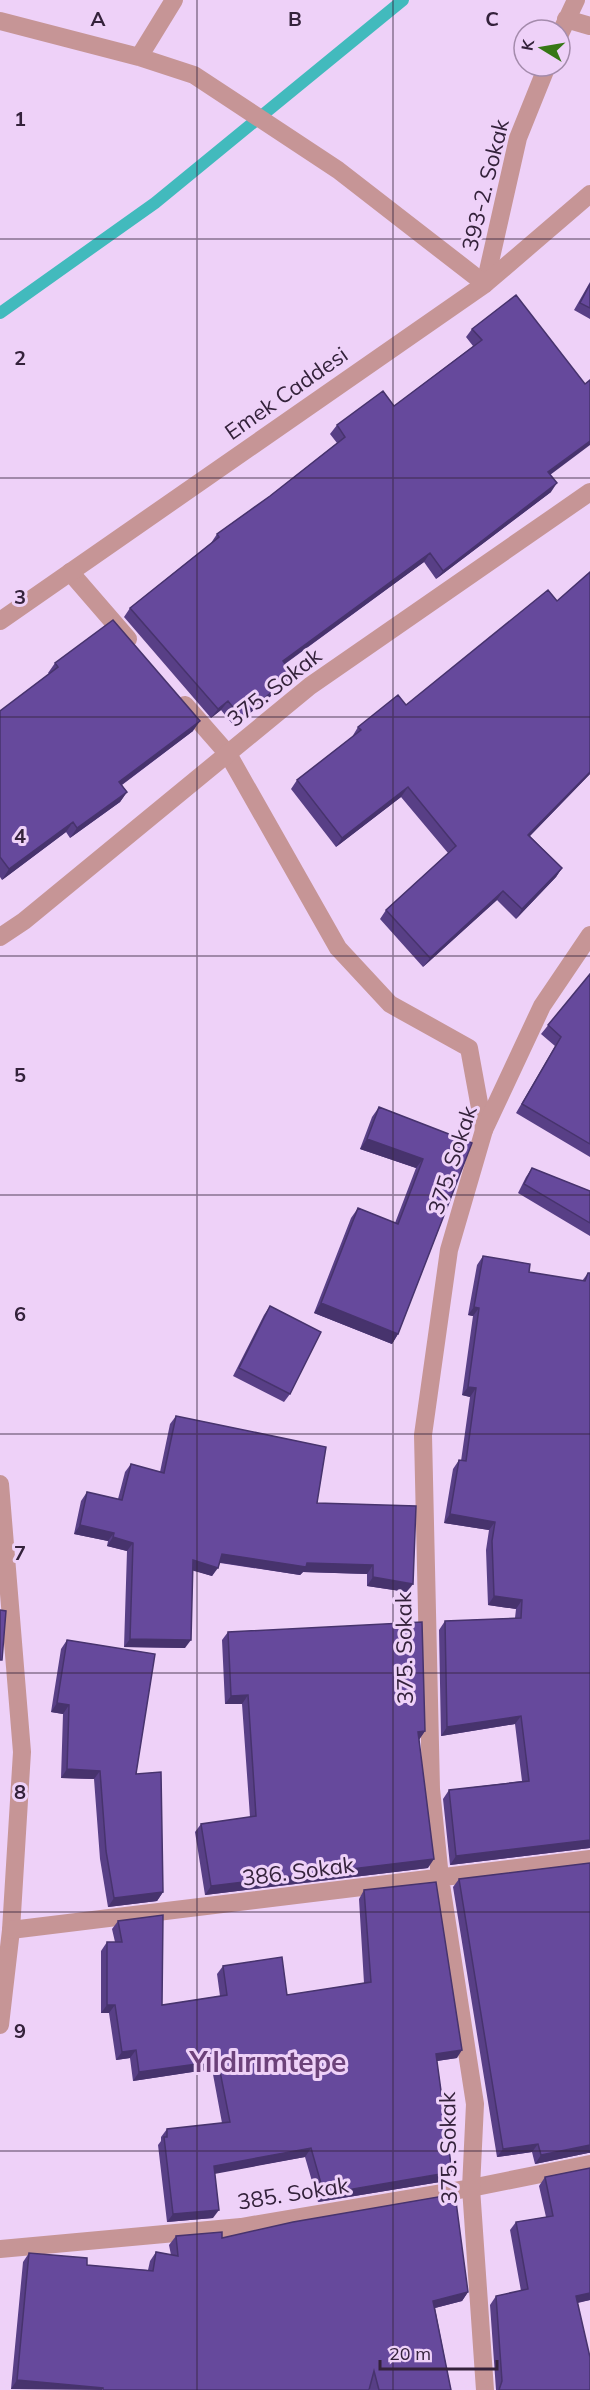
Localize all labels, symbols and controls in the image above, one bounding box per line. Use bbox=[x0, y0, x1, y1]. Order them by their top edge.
text: A bbox=[91, 6, 106, 31]
text: B bbox=[288, 6, 302, 31]
text: C bbox=[485, 6, 499, 31]
north arrow bbox=[512, 18, 572, 78]
text: K bbox=[516, 37, 538, 52]
text: 1 bbox=[14, 106, 26, 131]
street label: 393-2. Sokak bbox=[455, 115, 515, 254]
street label: Emek Caddesi bbox=[219, 340, 353, 446]
text: 2 bbox=[14, 345, 26, 370]
text: 3 bbox=[14, 584, 26, 609]
street label: 375. Sokak bbox=[221, 641, 327, 733]
text: 4 bbox=[14, 823, 26, 848]
text: 5 bbox=[14, 1062, 26, 1087]
street label: 375. Sokak bbox=[421, 1102, 483, 1218]
text: 6 bbox=[14, 1301, 26, 1326]
text: 7 bbox=[14, 1540, 26, 1565]
street label: 375. Sokak bbox=[389, 1591, 419, 1704]
text: 8 bbox=[14, 1779, 26, 1804]
street label: 386. Sokak bbox=[241, 1850, 356, 1892]
text: 9 bbox=[14, 2018, 26, 2043]
district label: Yıldırımtepe bbox=[189, 2044, 346, 2079]
street label: 375. Sokak bbox=[433, 2091, 463, 2204]
street label: 385. Sokak bbox=[235, 2170, 351, 2216]
scale bar bbox=[380, 2333, 497, 2371]
text: 20 m bbox=[389, 2342, 431, 2365]

